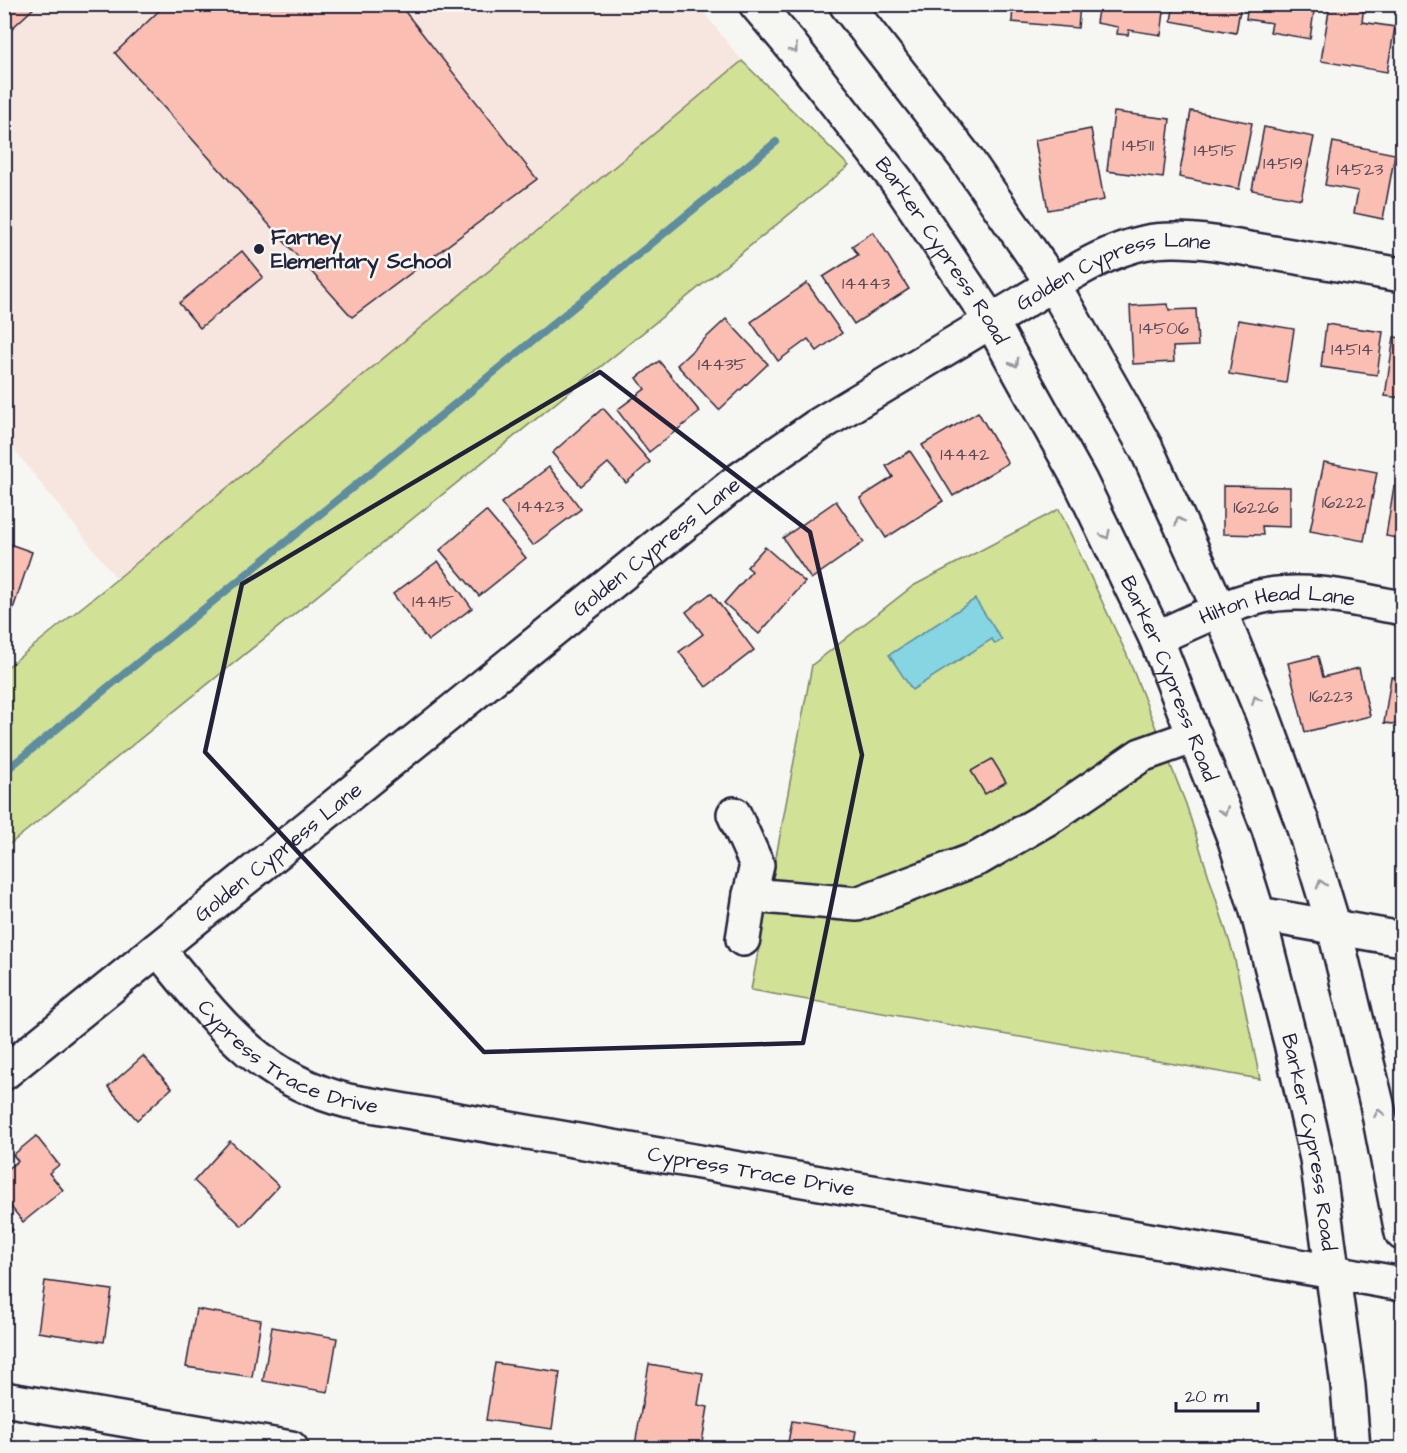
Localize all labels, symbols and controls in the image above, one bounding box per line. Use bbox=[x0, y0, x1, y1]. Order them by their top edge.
one-way arrow bbox=[786, 43, 797, 54]
house number: 14511 bbox=[1122, 133, 1154, 158]
house number: 14515 bbox=[1194, 138, 1236, 163]
street label: Barker Cypress Road bbox=[869, 150, 1016, 349]
house number: 14519 bbox=[1263, 151, 1303, 176]
house number: 14523 bbox=[1337, 157, 1383, 182]
place label: Farney Elementary School bbox=[271, 223, 452, 279]
street label: Golden Cypress Lane bbox=[1010, 225, 1213, 318]
marker: Farney Elementary School bbox=[252, 242, 266, 256]
house number: 14443 bbox=[842, 271, 890, 296]
house number: 14506 bbox=[1139, 316, 1189, 341]
house number: 14514 bbox=[1331, 337, 1373, 362]
house number: 14435 bbox=[698, 352, 747, 377]
one-way arrow bbox=[1007, 357, 1019, 367]
house number: 14442 bbox=[940, 442, 990, 467]
street label: Golden Cypress Lane bbox=[566, 470, 746, 623]
house number: 16222 bbox=[1322, 490, 1367, 515]
house number: 14423 bbox=[518, 494, 564, 519]
house number: 16226 bbox=[1233, 495, 1279, 520]
one-way arrow bbox=[1174, 516, 1186, 527]
one-way arrow bbox=[1099, 529, 1111, 540]
street label: Barker Cypress Road bbox=[1113, 571, 1225, 786]
street label: Hilton Head Lane bbox=[1194, 578, 1358, 631]
house number: 14415 bbox=[412, 589, 454, 614]
house number: 16223 bbox=[1309, 684, 1353, 709]
one-way arrow bbox=[1251, 695, 1263, 706]
street label: Golden Cypress Lane bbox=[188, 775, 368, 929]
one-way arrow bbox=[1216, 805, 1229, 816]
one-way arrow bbox=[1316, 879, 1328, 890]
street label: Cypress Trace Drive bbox=[191, 993, 380, 1120]
street label: Barker Cypress Road bbox=[1275, 1030, 1344, 1253]
one-way arrow bbox=[1373, 1109, 1386, 1119]
street label: Cypress Trace Drive bbox=[646, 1139, 857, 1203]
scale bar bbox=[1176, 1375, 1258, 1413]
text: 20 m bbox=[1185, 1384, 1228, 1409]

